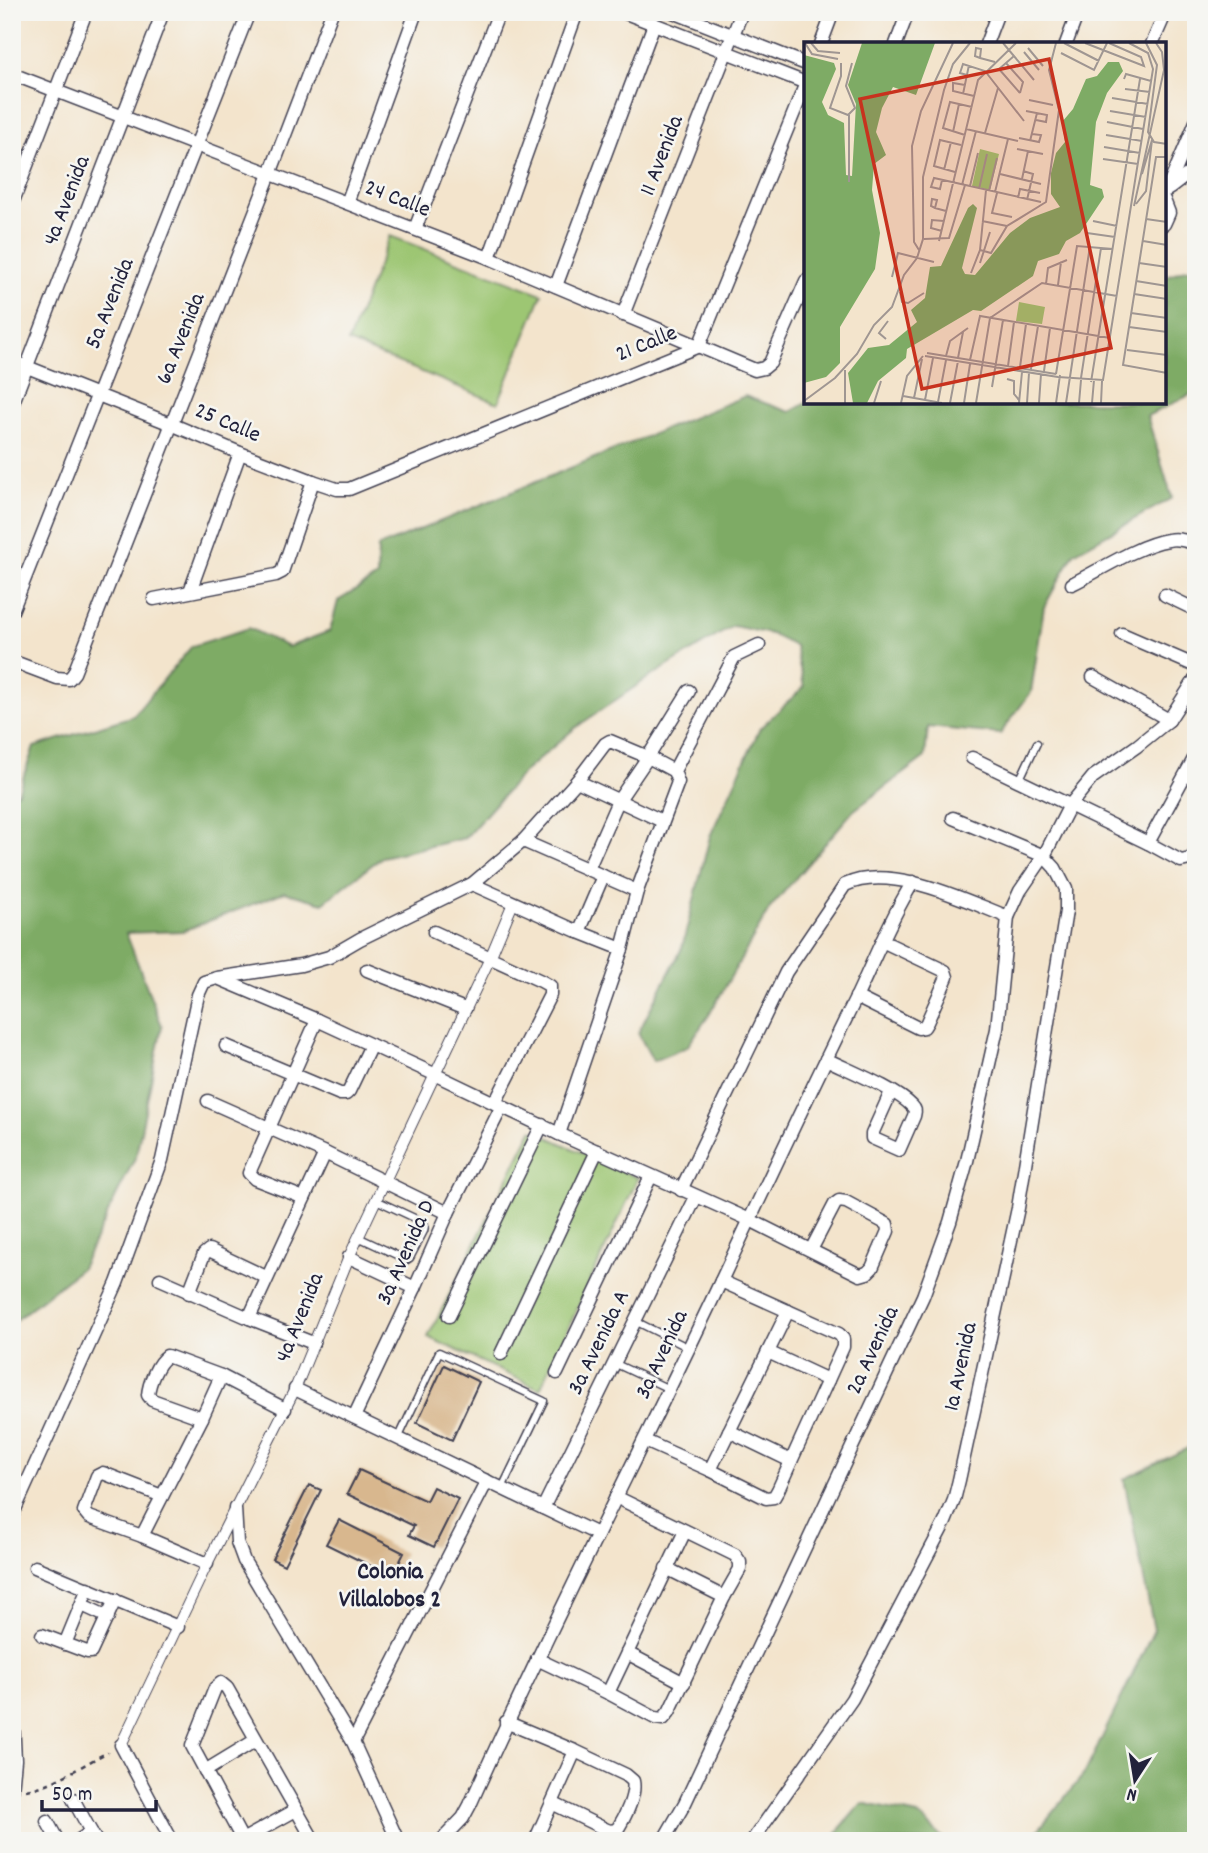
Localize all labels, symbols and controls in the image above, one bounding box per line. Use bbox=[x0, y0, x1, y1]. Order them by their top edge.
inset map bbox=[804, 42, 1166, 404]
street label: 11 Avenida bbox=[633, 110, 694, 201]
street label: 4a Avenida bbox=[36, 150, 101, 251]
street label: 24 Calle bbox=[359, 172, 435, 228]
street label: 5a Avenida bbox=[78, 252, 145, 354]
street label: 6a Avenida bbox=[149, 287, 216, 390]
street label: 21 Calle bbox=[611, 318, 683, 372]
street label: 25 Calle bbox=[189, 395, 265, 453]
street label: 3a Avenida D bbox=[369, 1195, 445, 1311]
street label: 4a Avenida bbox=[268, 1267, 334, 1368]
street label: 3a Avenida A bbox=[560, 1285, 640, 1401]
street label: 2a Avenida bbox=[839, 1300, 909, 1401]
street label: 3a Avenida bbox=[628, 1304, 699, 1405]
street label: 1a Avenida bbox=[937, 1318, 988, 1414]
district label: Colonia Villalobos 2 bbox=[339, 1556, 441, 1618]
north arrow bbox=[1100, 1744, 1170, 1814]
scale bar bbox=[42, 1769, 156, 1813]
text: N bbox=[1125, 1779, 1140, 1807]
text: 50 m bbox=[52, 1781, 92, 1811]

